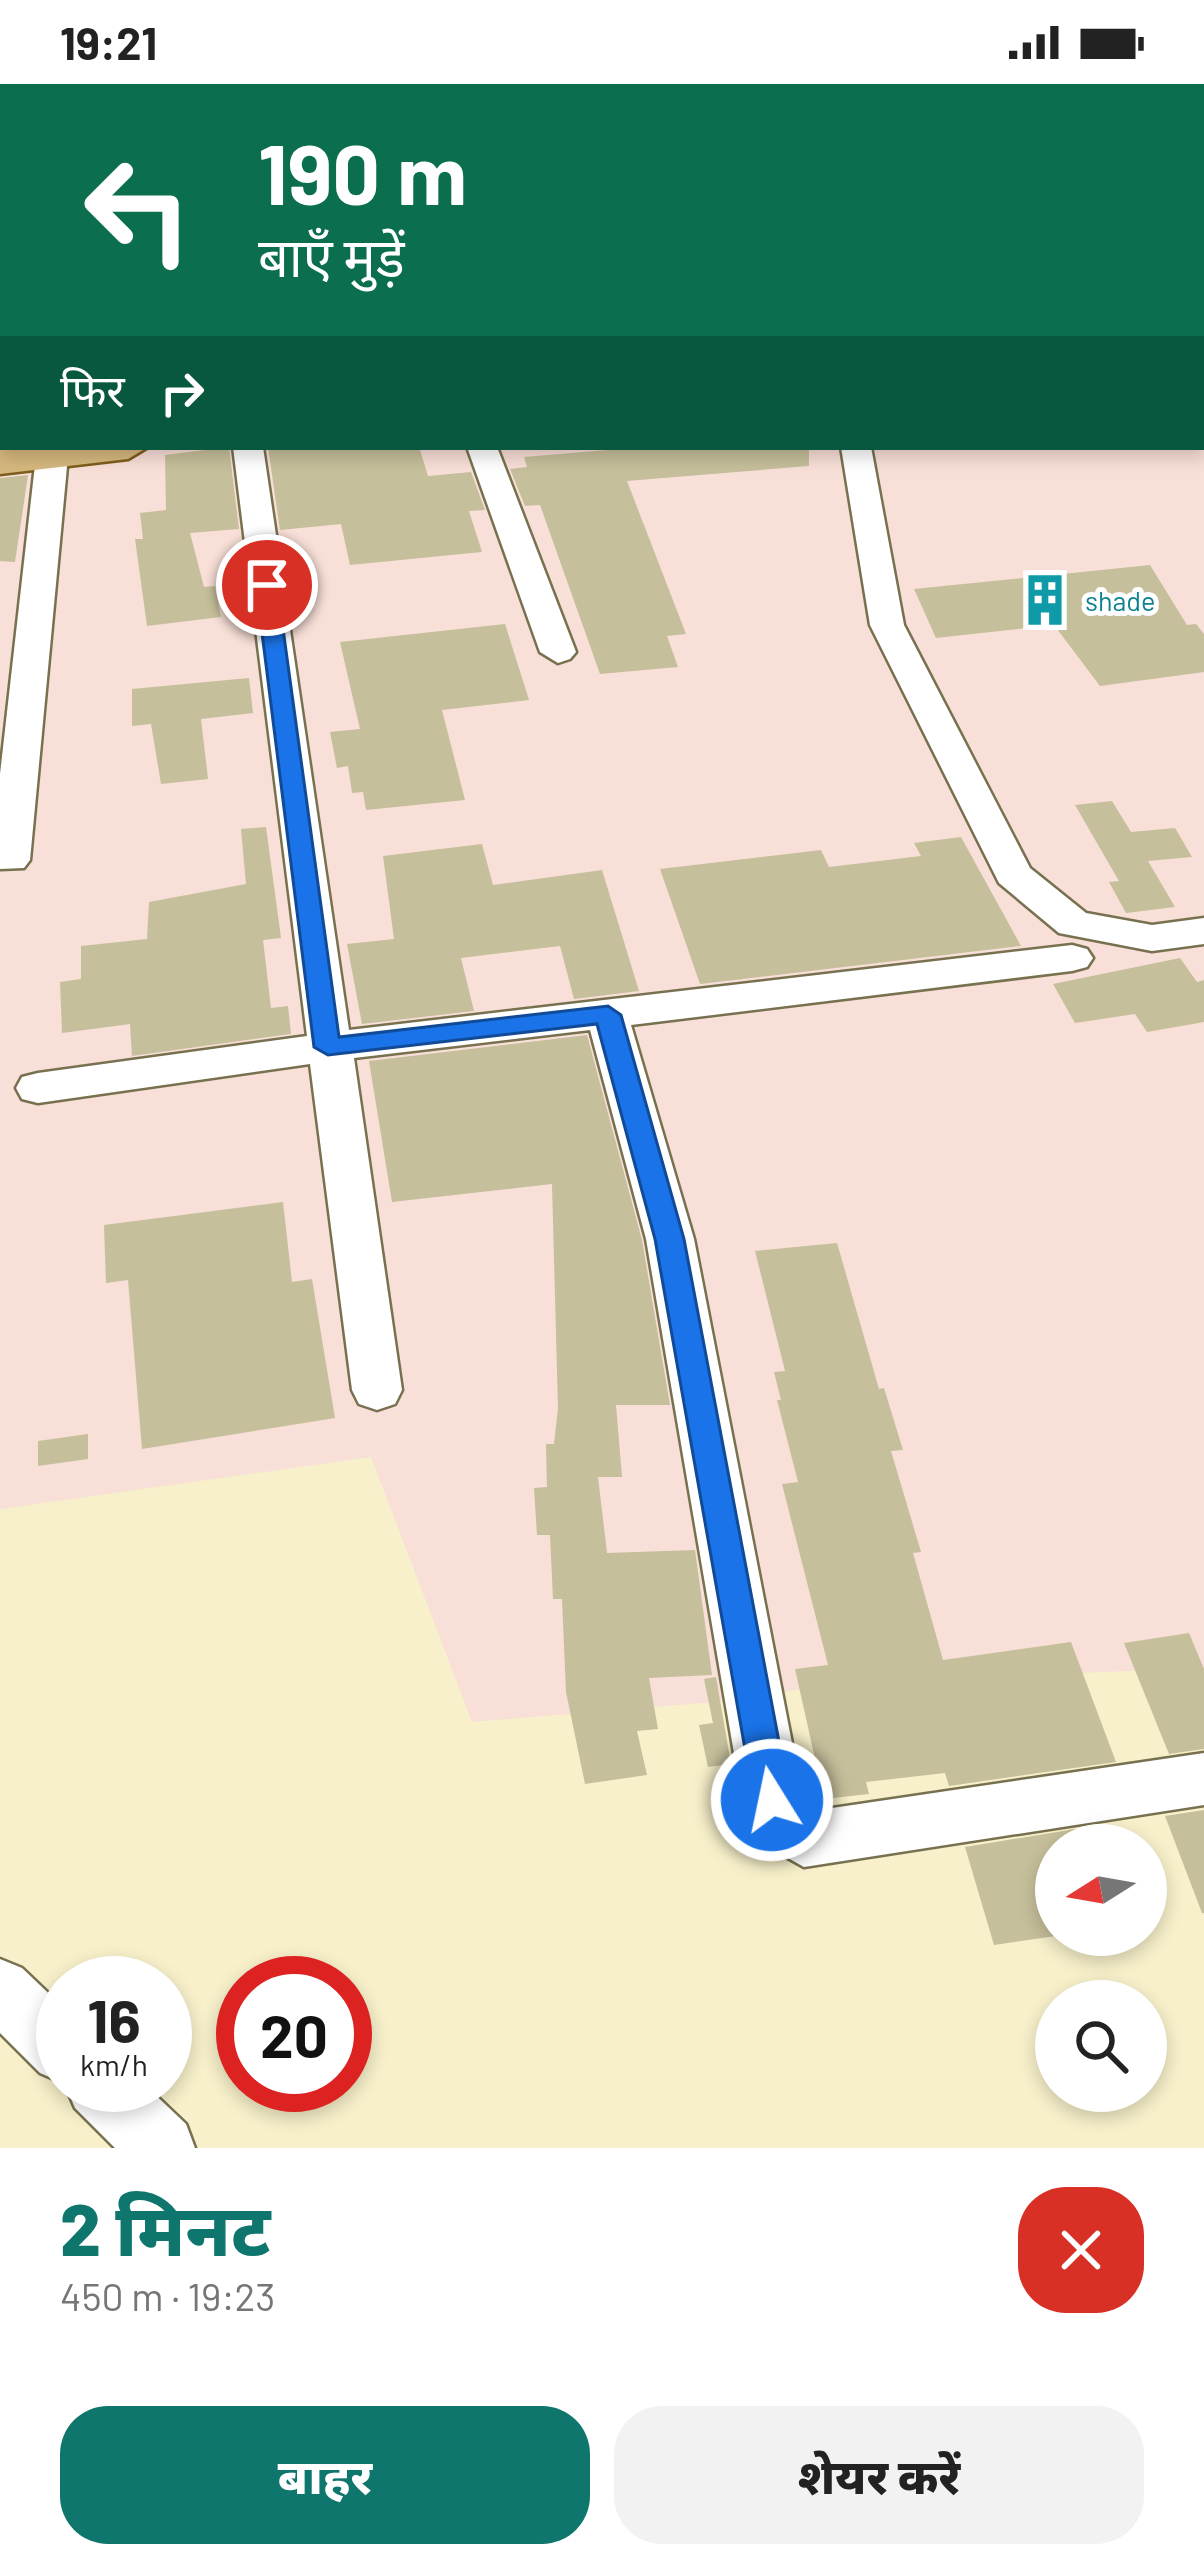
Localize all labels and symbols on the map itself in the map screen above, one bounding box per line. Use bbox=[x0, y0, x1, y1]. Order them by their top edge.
pin bbox=[216, 534, 318, 636]
building icon: shade bbox=[1016, 571, 1074, 629]
place label: shade bbox=[1085, 584, 1155, 616]
position arrow bbox=[709, 1737, 835, 1863]
north arrow bbox=[1035, 1824, 1167, 1956]
speed limit sign: 20 bbox=[216, 1956, 372, 2112]

